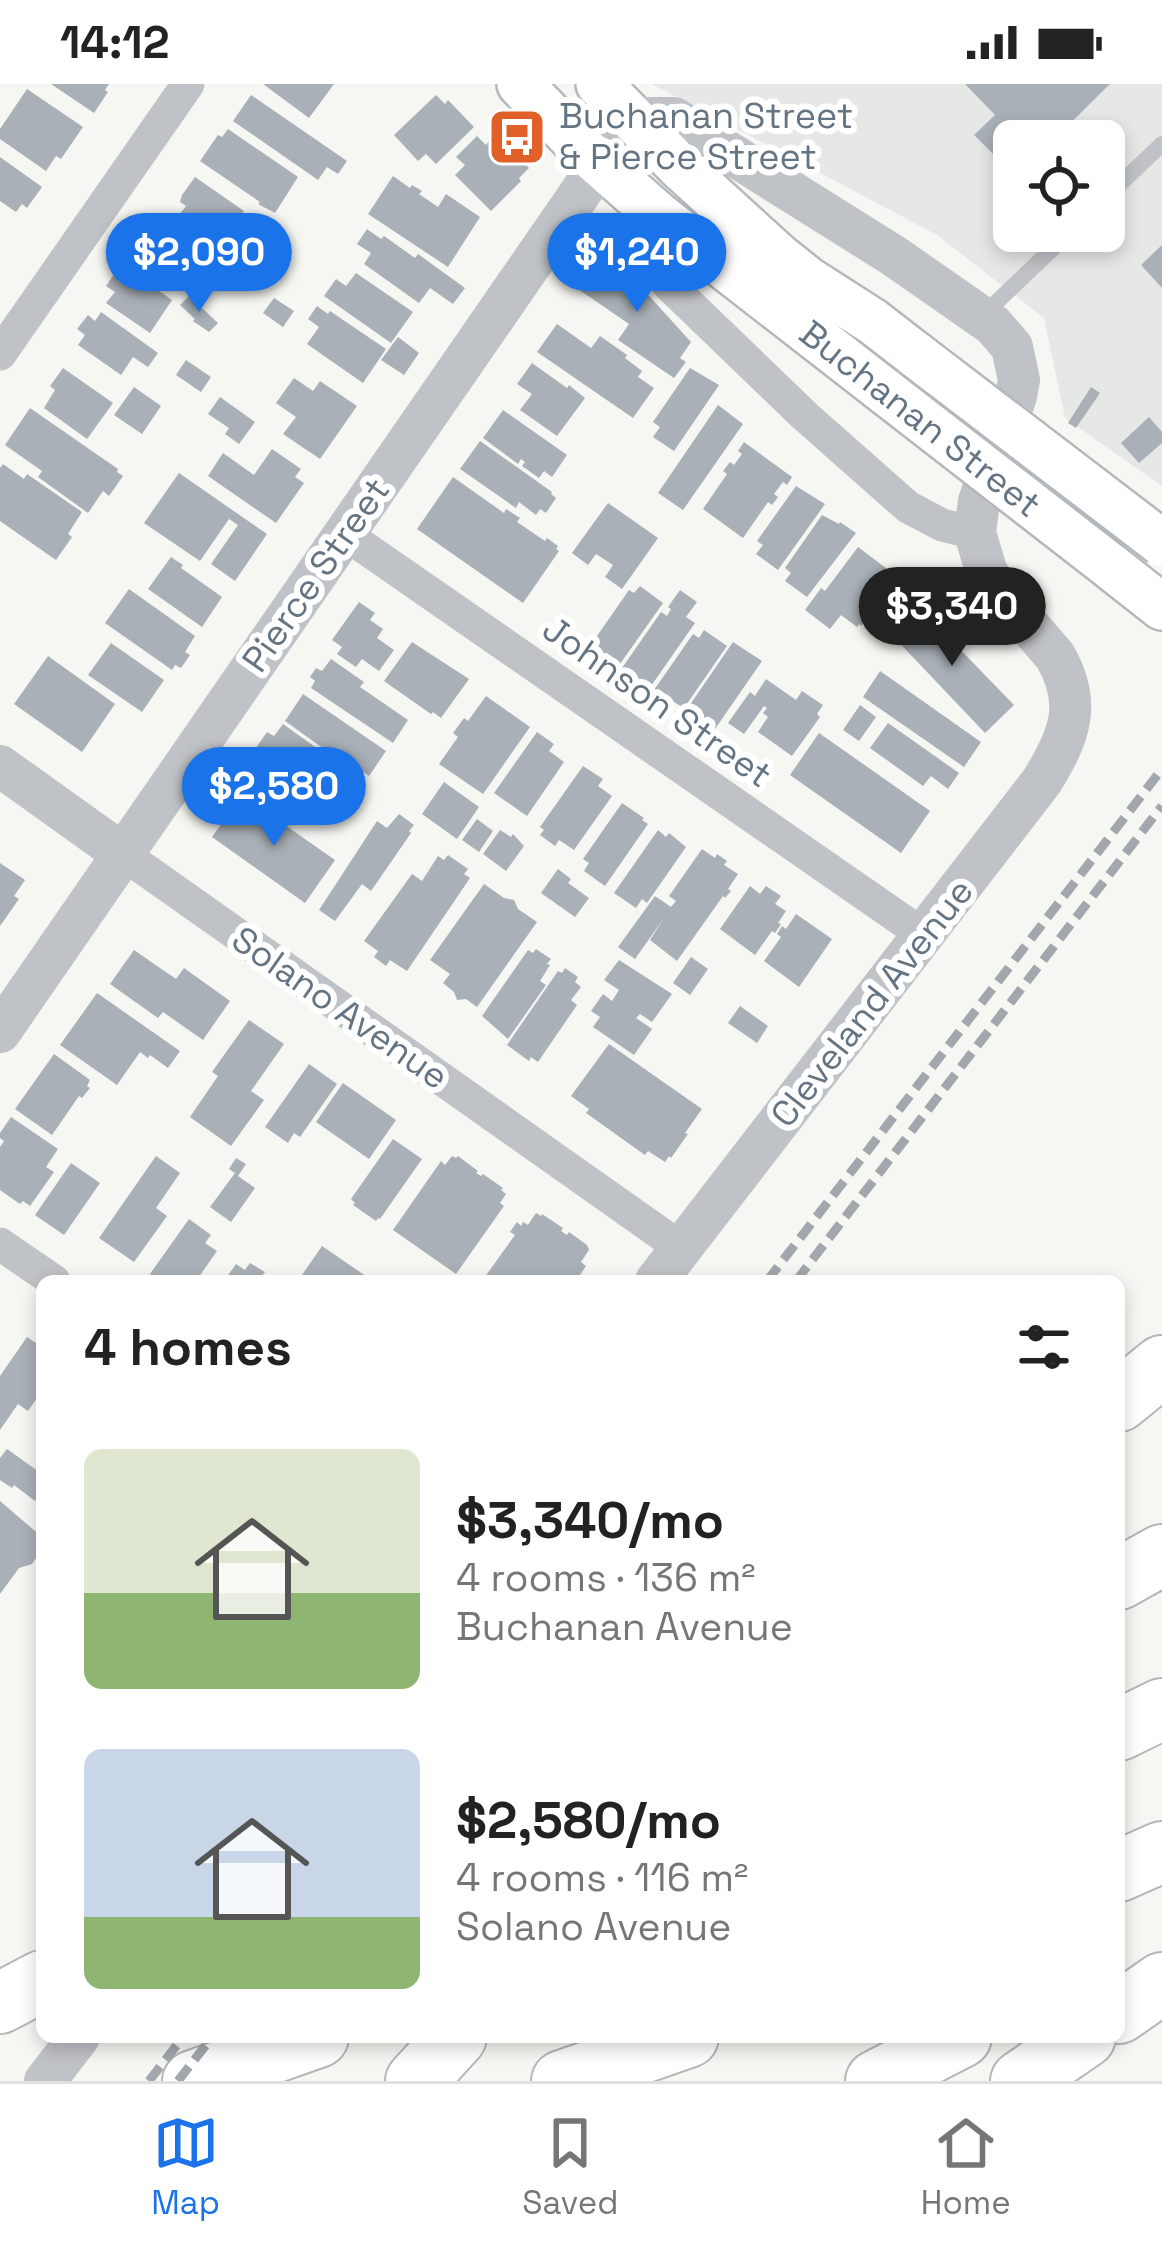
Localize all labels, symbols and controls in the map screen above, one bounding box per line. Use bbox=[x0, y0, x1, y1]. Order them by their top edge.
text: 14:12 bbox=[60, 14, 169, 71]
place label: Buchanan Street & Pierce Street bbox=[559, 93, 853, 180]
bus stop icon: Buchanan Street & Pierce Street bbox=[486, 106, 548, 168]
map controls bbox=[993, 120, 1125, 252]
button: locate bbox=[993, 120, 1125, 252]
pin: $2,090 bbox=[101, 213, 297, 315]
pin: $1,240 bbox=[539, 213, 735, 315]
text: $2,090 bbox=[133, 227, 265, 276]
text: $1,240 bbox=[574, 227, 700, 276]
street label: Buchanan Street bbox=[790, 310, 1050, 528]
street label: Pierce Street bbox=[232, 469, 400, 681]
pin: $3,340 bbox=[854, 567, 1050, 669]
text: $3,340 bbox=[886, 581, 1018, 630]
street label: Johnson Street bbox=[533, 606, 781, 798]
pin: $2,580 bbox=[176, 747, 372, 849]
text: $2,580 bbox=[209, 761, 339, 810]
street label: Cleveland Avenue bbox=[761, 869, 983, 1137]
street label: Solano Avenue bbox=[223, 916, 457, 1100]
icon: filters bbox=[1011, 1314, 1077, 1380]
text: 4 homes bbox=[84, 1315, 292, 1380]
text: $3,340/mo bbox=[456, 1488, 724, 1553]
icon: home bbox=[180, 1497, 324, 1641]
text: 4 rooms · 136 m² bbox=[456, 1553, 756, 1602]
text: Buchanan Avenue bbox=[456, 1602, 793, 1651]
text: $2,580/mo bbox=[456, 1788, 721, 1853]
icon: home bbox=[180, 1797, 324, 1941]
text: 4 rooms · 116 m² bbox=[456, 1853, 748, 1902]
text: Solano Avenue bbox=[456, 1902, 731, 1951]
tab: Map bbox=[151, 2110, 220, 2224]
tab: Saved bbox=[522, 2110, 619, 2224]
tab: Home bbox=[921, 2110, 1011, 2224]

